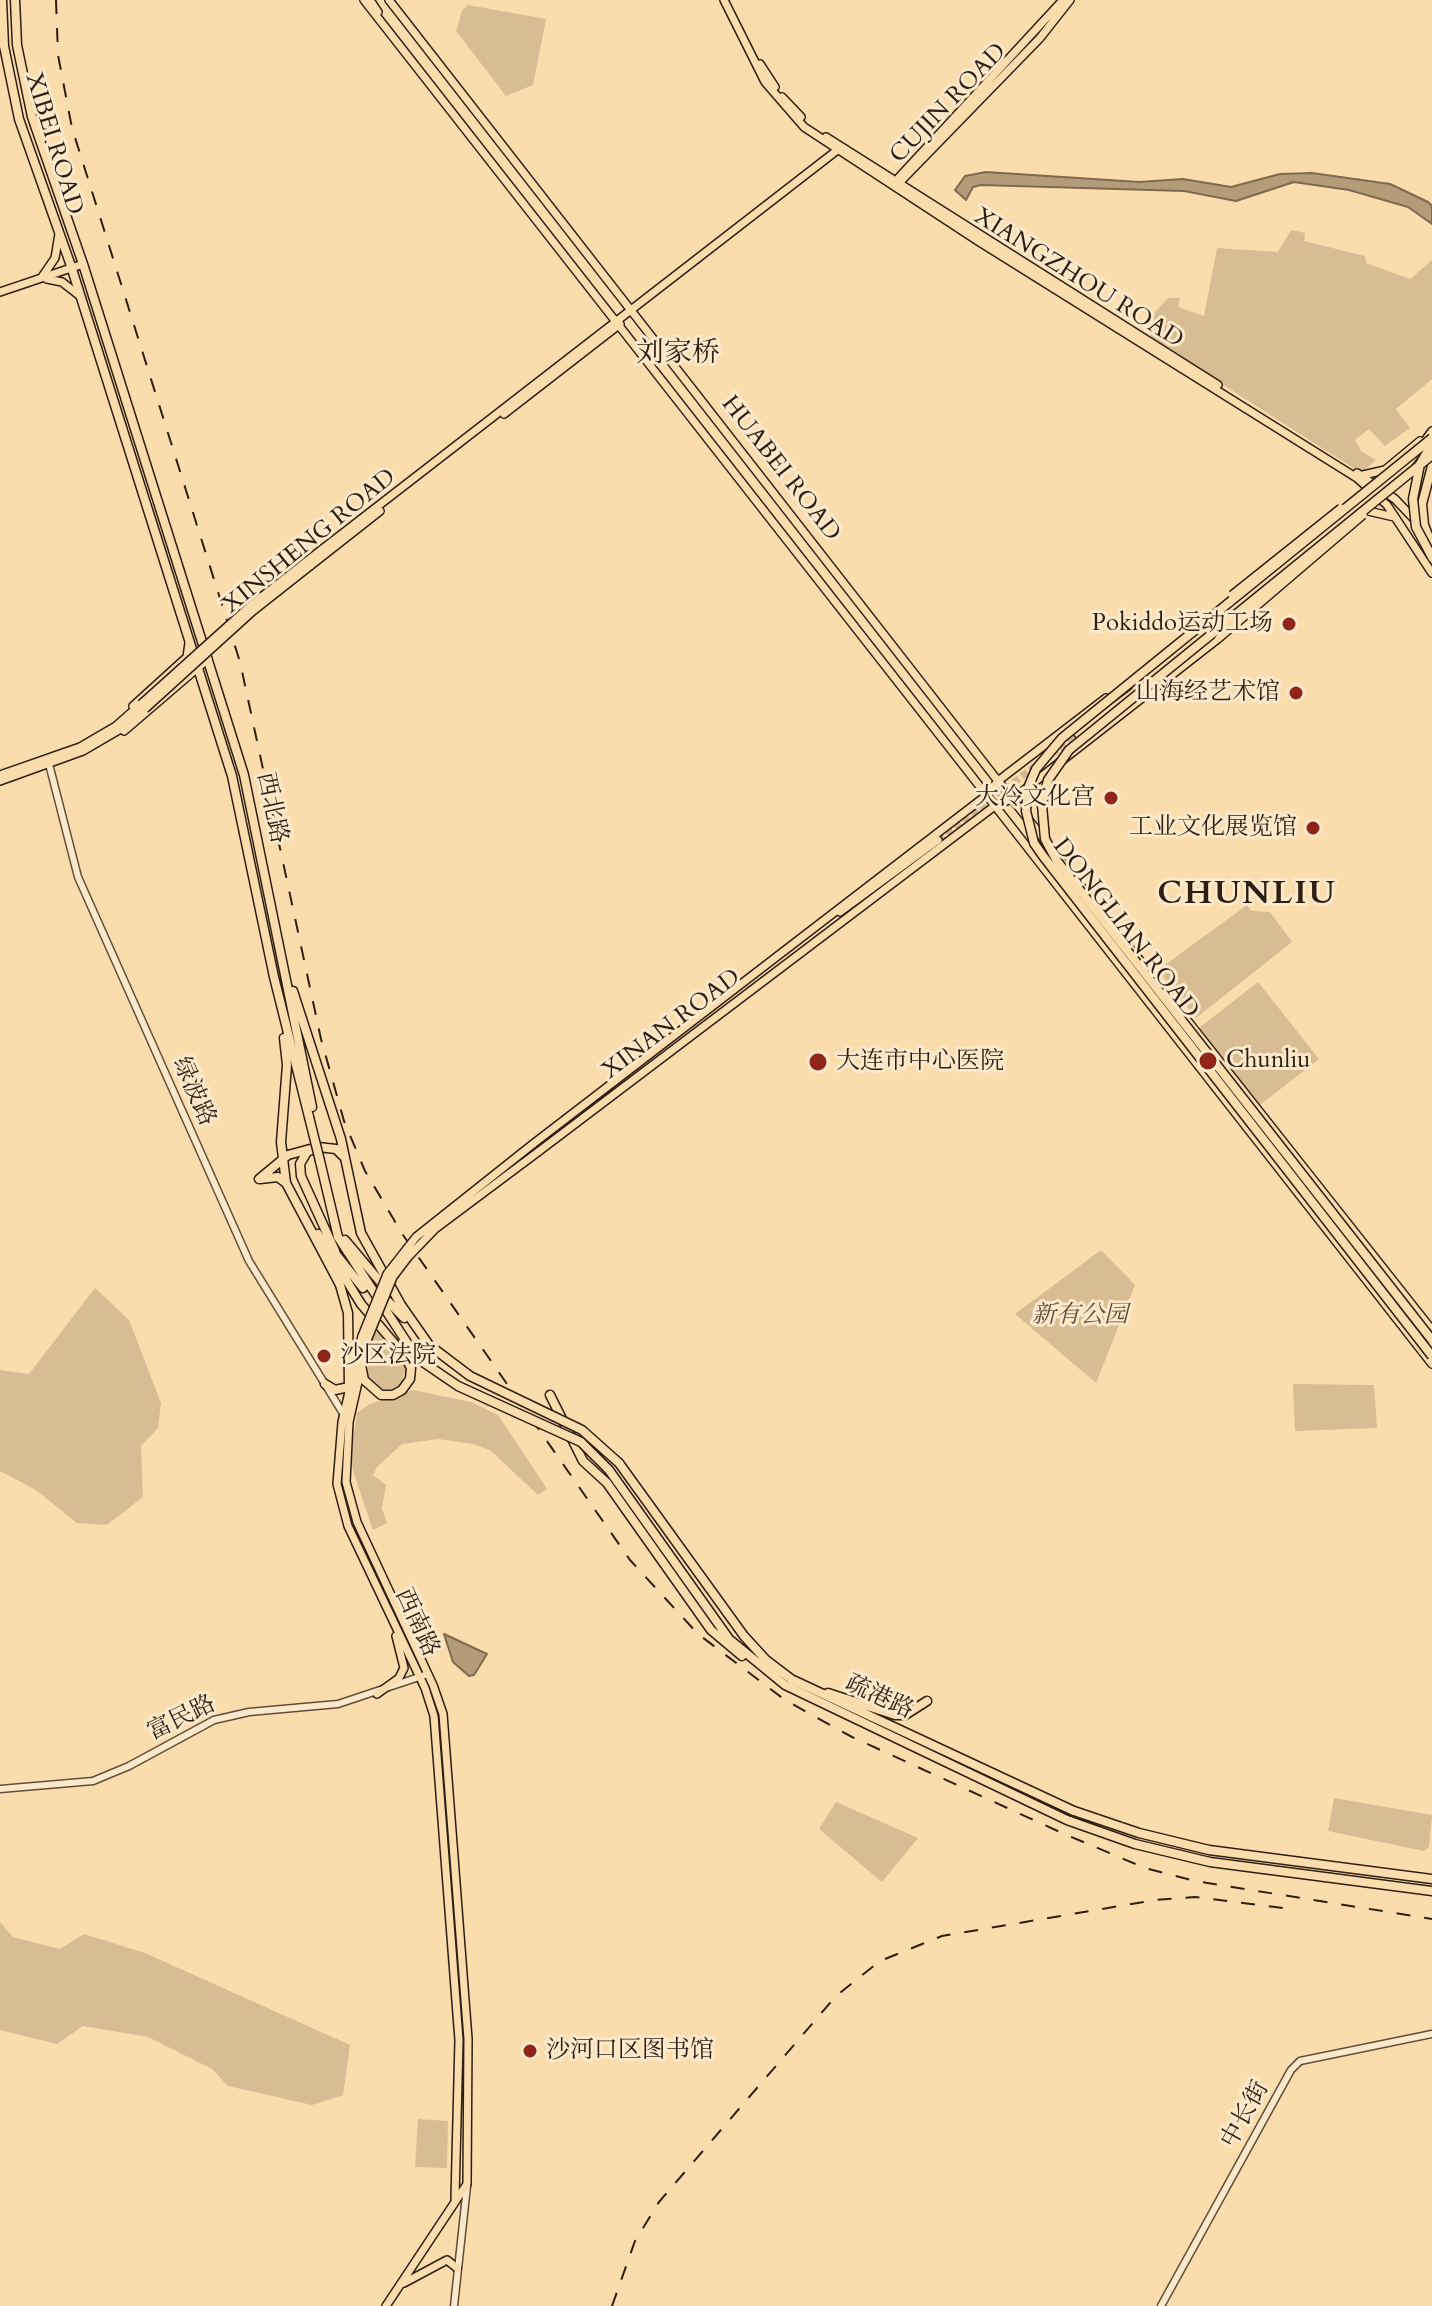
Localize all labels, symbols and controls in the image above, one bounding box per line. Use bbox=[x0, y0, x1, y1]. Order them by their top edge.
street label: CUJIN ROAD bbox=[885, 38, 1013, 170]
street label: XIBEI ROAD bbox=[18, 70, 88, 218]
street label: XIANGZHOU ROAD bbox=[968, 203, 1188, 355]
district label: 刘家桥 bbox=[636, 338, 720, 372]
street label: HUABEI ROAD bbox=[714, 391, 846, 547]
street label: XINSHENG ROAD bbox=[218, 463, 402, 621]
place label: Pokiddo运动工场 bbox=[1092, 610, 1273, 638]
marker: Pokiddo运动工场 bbox=[1280, 615, 1298, 633]
place label: 山海经艺术馆 bbox=[1136, 679, 1280, 707]
marker: 山海经艺术馆 bbox=[1287, 684, 1305, 702]
street label: 西北路 bbox=[249, 770, 293, 846]
place label: 大冷文化宫 bbox=[975, 784, 1095, 812]
marker: 大冷文化宫 bbox=[1102, 789, 1120, 807]
place label: 工业文化展览馆 bbox=[1129, 814, 1297, 842]
marker: 工业文化展览馆 bbox=[1304, 819, 1322, 837]
street label: DONGLIAN ROAD bbox=[1046, 833, 1204, 1025]
district label: CHUNLIU bbox=[1157, 877, 1337, 915]
street label: XINAN ROAD bbox=[597, 964, 747, 1086]
place label: Chunliu bbox=[1226, 1047, 1310, 1075]
place label: 大连市中心医院 bbox=[836, 1048, 1004, 1076]
marker: Chunliu bbox=[1197, 1050, 1219, 1072]
marker: 大连市中心医院 bbox=[807, 1051, 829, 1073]
street label: 绿波路 bbox=[165, 1053, 221, 1131]
park label: 新有公园 bbox=[1032, 1302, 1128, 1330]
place label: 沙区法院 bbox=[340, 1342, 436, 1370]
marker: 沙区法院 bbox=[315, 1347, 333, 1365]
street label: 西南路 bbox=[388, 1584, 444, 1662]
street label: 疏港路 bbox=[840, 1670, 918, 1726]
street label: 富民路 bbox=[143, 1690, 221, 1748]
place label: 沙河口区图书馆 bbox=[546, 2037, 714, 2065]
marker: 沙河口区图书馆 bbox=[521, 2042, 539, 2060]
street label: 中长街 bbox=[1216, 2077, 1276, 2153]

